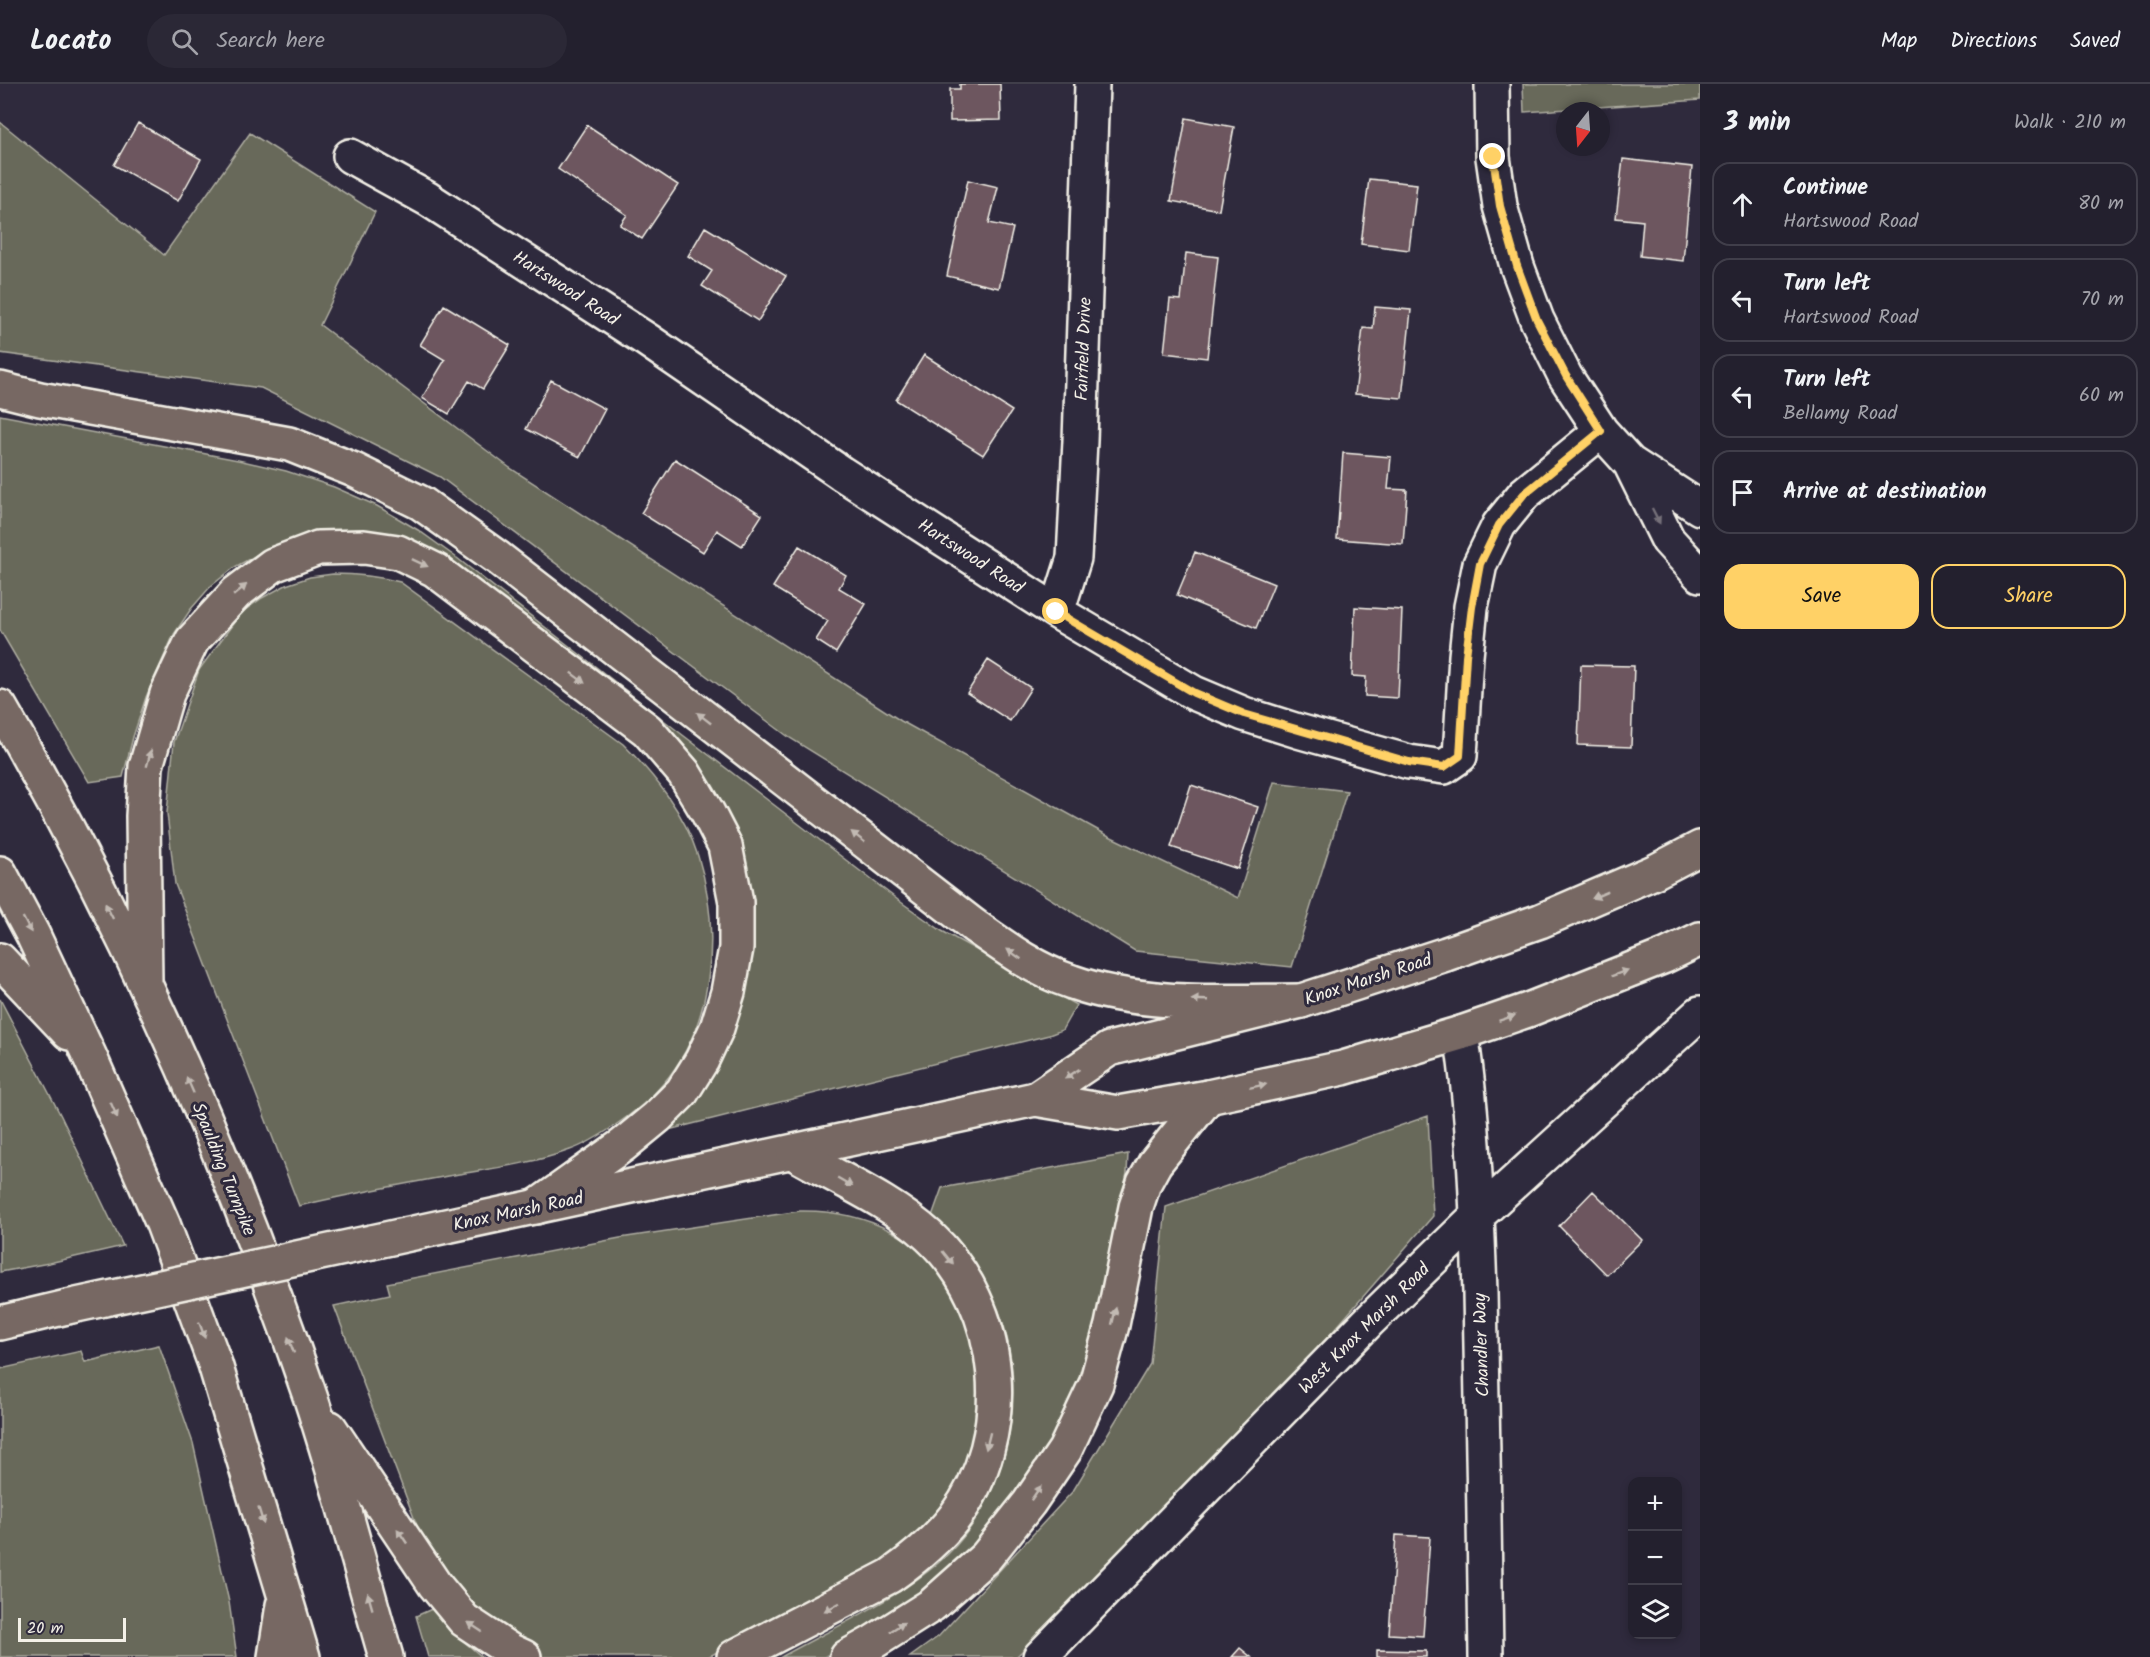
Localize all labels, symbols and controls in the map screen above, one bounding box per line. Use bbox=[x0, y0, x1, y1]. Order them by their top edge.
search box bbox=[147, 14, 567, 68]
text: Locato bbox=[30, 19, 111, 64]
text: Search here bbox=[216, 24, 325, 59]
icon: search bbox=[168, 25, 201, 58]
text: Map bbox=[1881, 25, 1917, 58]
text: Directions bbox=[1950, 25, 2037, 58]
text: Saved bbox=[2070, 25, 2120, 58]
north arrow bbox=[1556, 102, 1610, 156]
text: 3 min bbox=[1724, 102, 1791, 144]
text: Walk · 210 m bbox=[2014, 107, 2126, 139]
route end bbox=[1479, 143, 1505, 169]
text: Continue bbox=[1783, 171, 1868, 206]
icon: ahead bbox=[1726, 188, 1759, 221]
text: 80 m bbox=[2078, 188, 2124, 220]
text: Hartswood Road bbox=[1783, 206, 1918, 238]
street label: Hartswood Road bbox=[506, 244, 625, 335]
text: Turn left bbox=[1783, 267, 1870, 302]
icon: left bbox=[1726, 284, 1759, 317]
text: 70 m bbox=[2081, 284, 2124, 316]
street label: Fairfield Drive bbox=[1068, 297, 1101, 401]
text: Hartswood Road bbox=[1783, 302, 1918, 334]
text: Turn left bbox=[1783, 363, 1870, 398]
icon: left bbox=[1726, 380, 1759, 413]
text: 60 m bbox=[2079, 380, 2124, 412]
text: Bellamy Road bbox=[1783, 398, 1897, 430]
text: Arrive at destination bbox=[1783, 475, 1986, 510]
icon: arrive bbox=[1726, 476, 1759, 509]
one-way arrow bbox=[1651, 507, 1661, 524]
street label: Hartswood Road bbox=[911, 512, 1030, 603]
one-way arrow bbox=[412, 559, 429, 568]
button: Save bbox=[1724, 564, 1919, 629]
button: Share bbox=[1931, 564, 2126, 629]
one-way arrow bbox=[232, 584, 248, 597]
route start bbox=[1042, 598, 1068, 624]
one-way arrow bbox=[570, 671, 585, 683]
one-way arrow bbox=[696, 712, 711, 724]
one-way arrow bbox=[144, 749, 154, 767]
one-way arrow bbox=[851, 831, 866, 843]
one-way arrow bbox=[1591, 890, 1609, 900]
one-way arrow bbox=[105, 902, 115, 920]
one-way arrow bbox=[22, 916, 32, 933]
street label: Knox Marsh Road bbox=[1301, 946, 1437, 1015]
one-way arrow bbox=[1006, 949, 1022, 960]
one-way arrow bbox=[1611, 968, 1629, 978]
one-way arrow bbox=[1191, 996, 1210, 1005]
one-way arrow bbox=[1498, 1012, 1516, 1022]
one-way arrow bbox=[1065, 1068, 1081, 1080]
one-way arrow bbox=[185, 1077, 194, 1094]
one-way arrow bbox=[1249, 1081, 1268, 1090]
street label: Spaulding Turnpike bbox=[183, 1098, 263, 1241]
one-way arrow bbox=[109, 1102, 118, 1119]
one-way arrow bbox=[836, 1176, 853, 1186]
street label: Knox Marsh Road bbox=[450, 1184, 587, 1240]
one-way arrow bbox=[941, 1250, 954, 1266]
street label: West Knox Marsh Road bbox=[1292, 1256, 1438, 1402]
street label: Chandler Way bbox=[1466, 1292, 1499, 1397]
one-way arrow bbox=[1110, 1306, 1119, 1325]
one-way arrow bbox=[198, 1321, 207, 1339]
one-way arrow bbox=[286, 1336, 296, 1354]
one-way arrow bbox=[983, 1432, 993, 1451]
map controls bbox=[1628, 1477, 1682, 1639]
button: + bbox=[1628, 1477, 1682, 1531]
one-way arrow bbox=[1030, 1485, 1042, 1501]
one-way arrow bbox=[257, 1507, 266, 1525]
one-way arrow bbox=[396, 1529, 408, 1545]
button: − bbox=[1628, 1531, 1682, 1585]
button: layers bbox=[1628, 1585, 1682, 1639]
one-way arrow bbox=[364, 1592, 374, 1610]
one-way arrow bbox=[823, 1602, 840, 1612]
scale bar bbox=[18, 1615, 126, 1642]
text: 20 m bbox=[27, 1616, 63, 1641]
one-way arrow bbox=[467, 1621, 483, 1633]
one-way arrow bbox=[889, 1622, 905, 1633]

